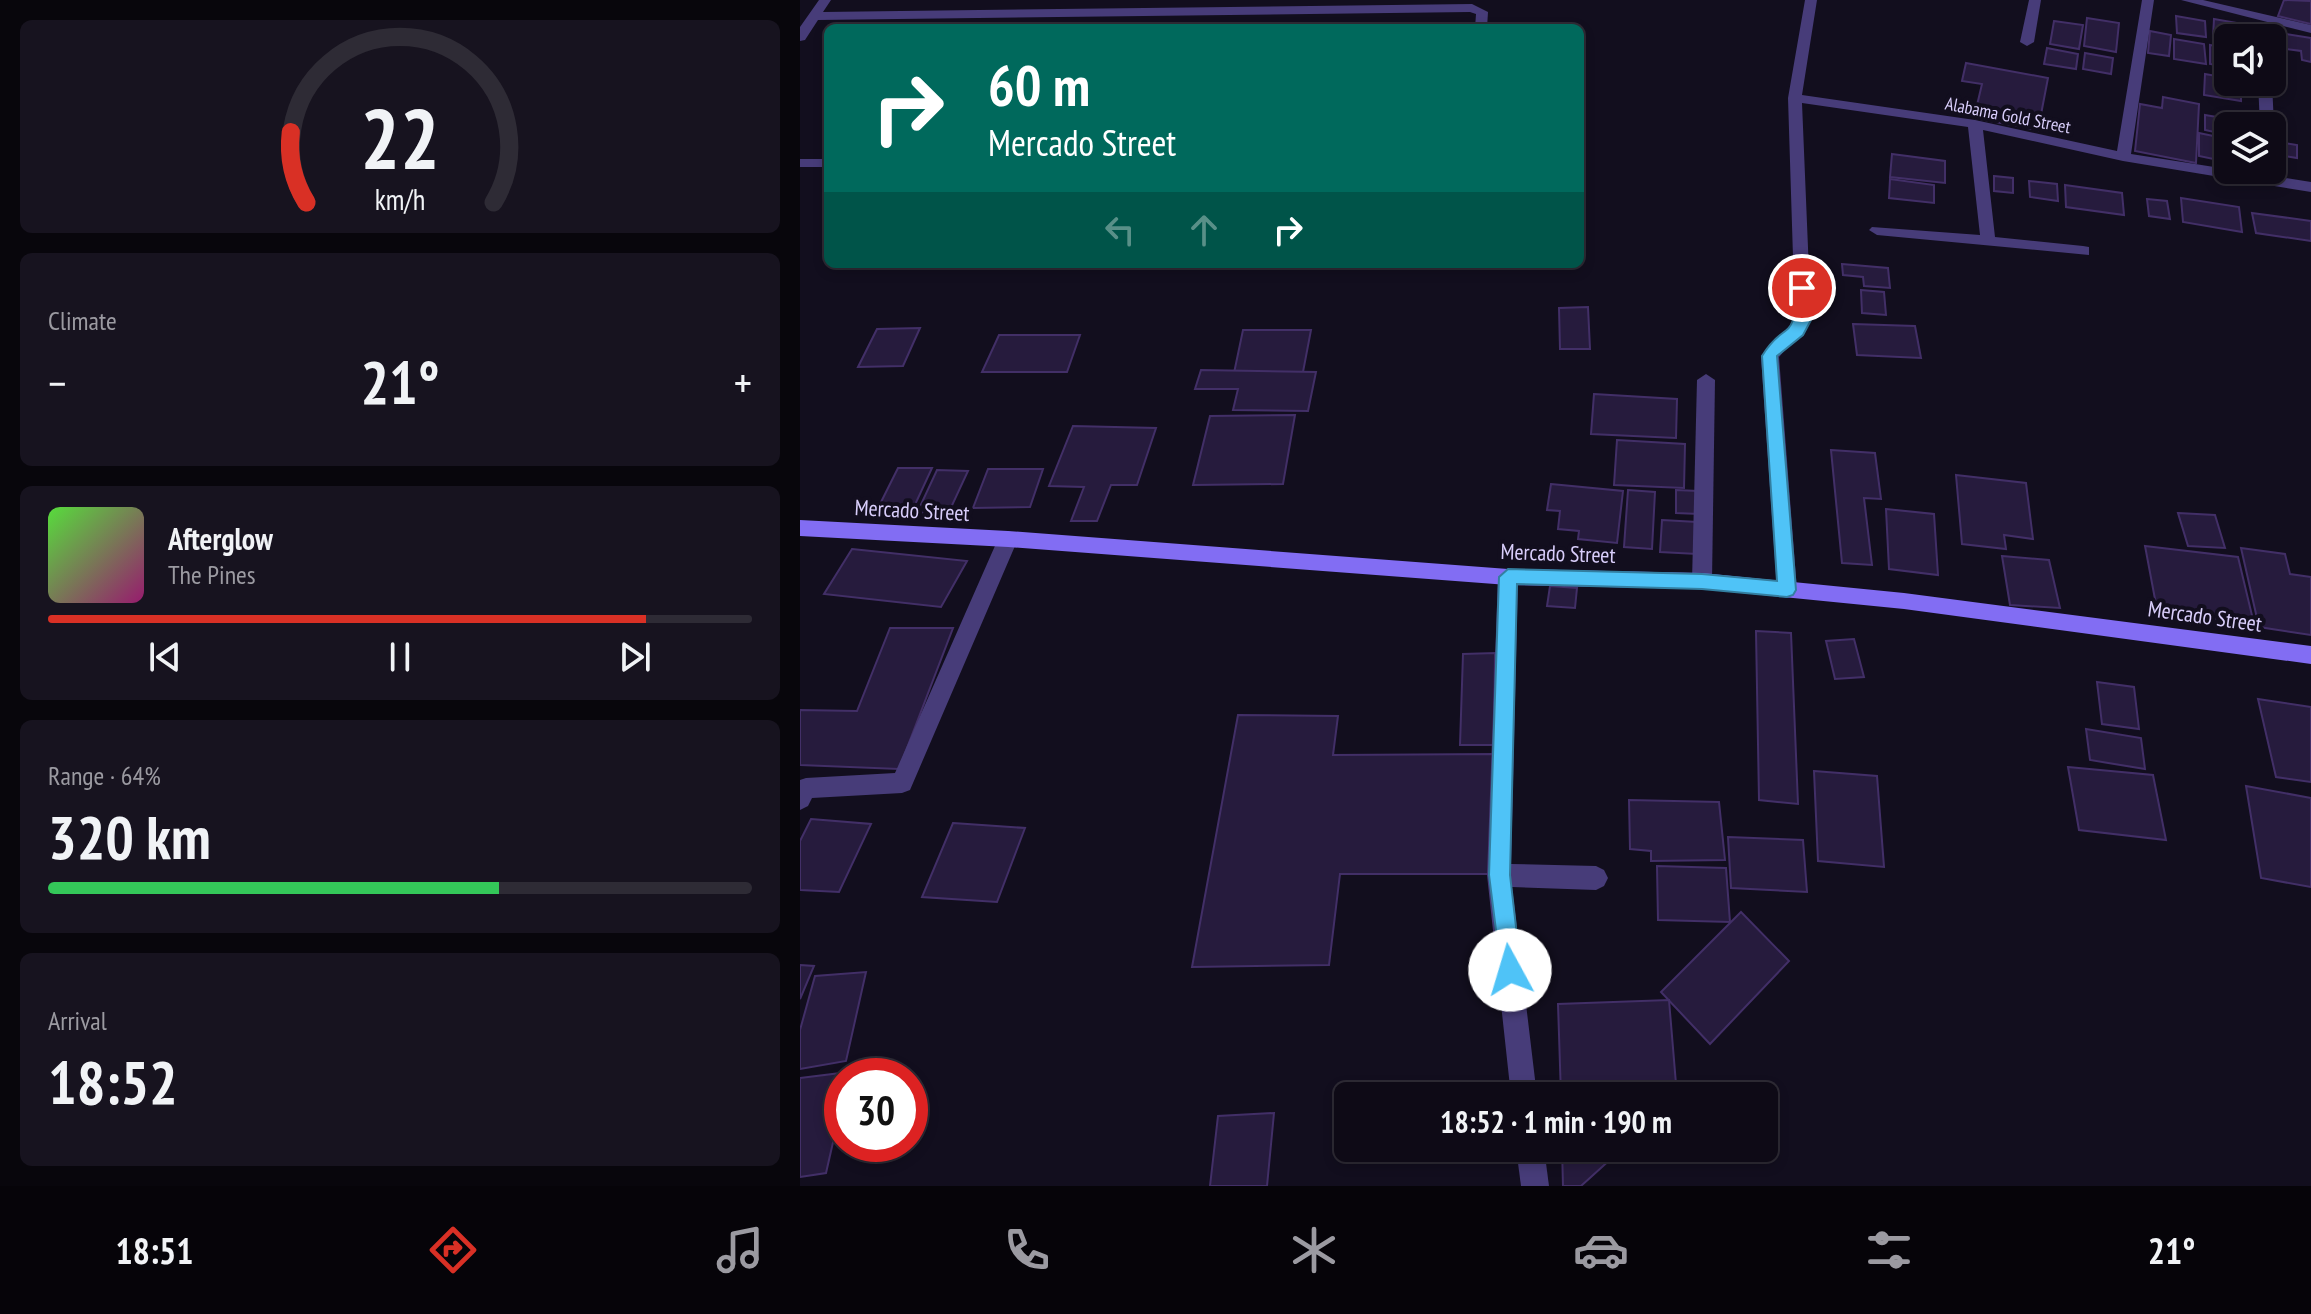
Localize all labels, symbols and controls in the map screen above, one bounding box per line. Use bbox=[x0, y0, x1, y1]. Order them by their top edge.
map controls bbox=[2214, 24, 2286, 184]
button: sound bbox=[2214, 24, 2286, 96]
text: 60 m bbox=[988, 49, 1090, 121]
icon: right bbox=[856, 56, 960, 160]
text: 22 bbox=[360, 83, 440, 191]
street label: Alabama Gold Street bbox=[1943, 92, 2073, 138]
button: layers bbox=[2214, 112, 2286, 184]
text: Mercado Street bbox=[988, 119, 1176, 166]
text: km/h bbox=[375, 181, 425, 218]
icon: left bbox=[1098, 208, 1142, 252]
icon: ahead bbox=[1182, 208, 1226, 252]
icon: right bbox=[1266, 208, 1310, 252]
pin bbox=[1768, 254, 1836, 322]
icon: arrive bbox=[1780, 266, 1824, 310]
text: Climate bbox=[48, 304, 117, 337]
text: 21° bbox=[360, 343, 440, 421]
text: − bbox=[48, 354, 66, 411]
text: + bbox=[734, 354, 752, 411]
street label: Mercado Street bbox=[854, 493, 970, 527]
text: Afterglow bbox=[168, 519, 273, 558]
street label: Mercado Street bbox=[1500, 537, 1616, 569]
text: The Pines bbox=[168, 558, 256, 591]
street label: Mercado Street bbox=[2146, 594, 2264, 638]
icon: previous bbox=[143, 635, 187, 679]
icon: pause bbox=[378, 635, 422, 679]
icon: next bbox=[613, 635, 657, 679]
text: Range · 64% bbox=[48, 759, 161, 792]
text: 320 km bbox=[48, 798, 211, 876]
position arrow bbox=[1468, 928, 1552, 1012]
text: Arrival bbox=[48, 1004, 107, 1037]
text: 18:52 bbox=[48, 1043, 178, 1121]
speed limit sign: 30 bbox=[824, 1058, 928, 1162]
text: 18:52 · 1 min · 190 m bbox=[1440, 1102, 1672, 1141]
icon: directions bbox=[425, 1222, 481, 1278]
icon: music bbox=[712, 1222, 768, 1278]
icon: phone bbox=[999, 1222, 1055, 1278]
icon: climate bbox=[1286, 1222, 1342, 1278]
icon: car bbox=[1573, 1222, 1629, 1278]
icon: filters bbox=[1861, 1222, 1917, 1278]
text: 18:51 bbox=[116, 1227, 193, 1274]
text: 21° bbox=[2148, 1227, 2195, 1274]

